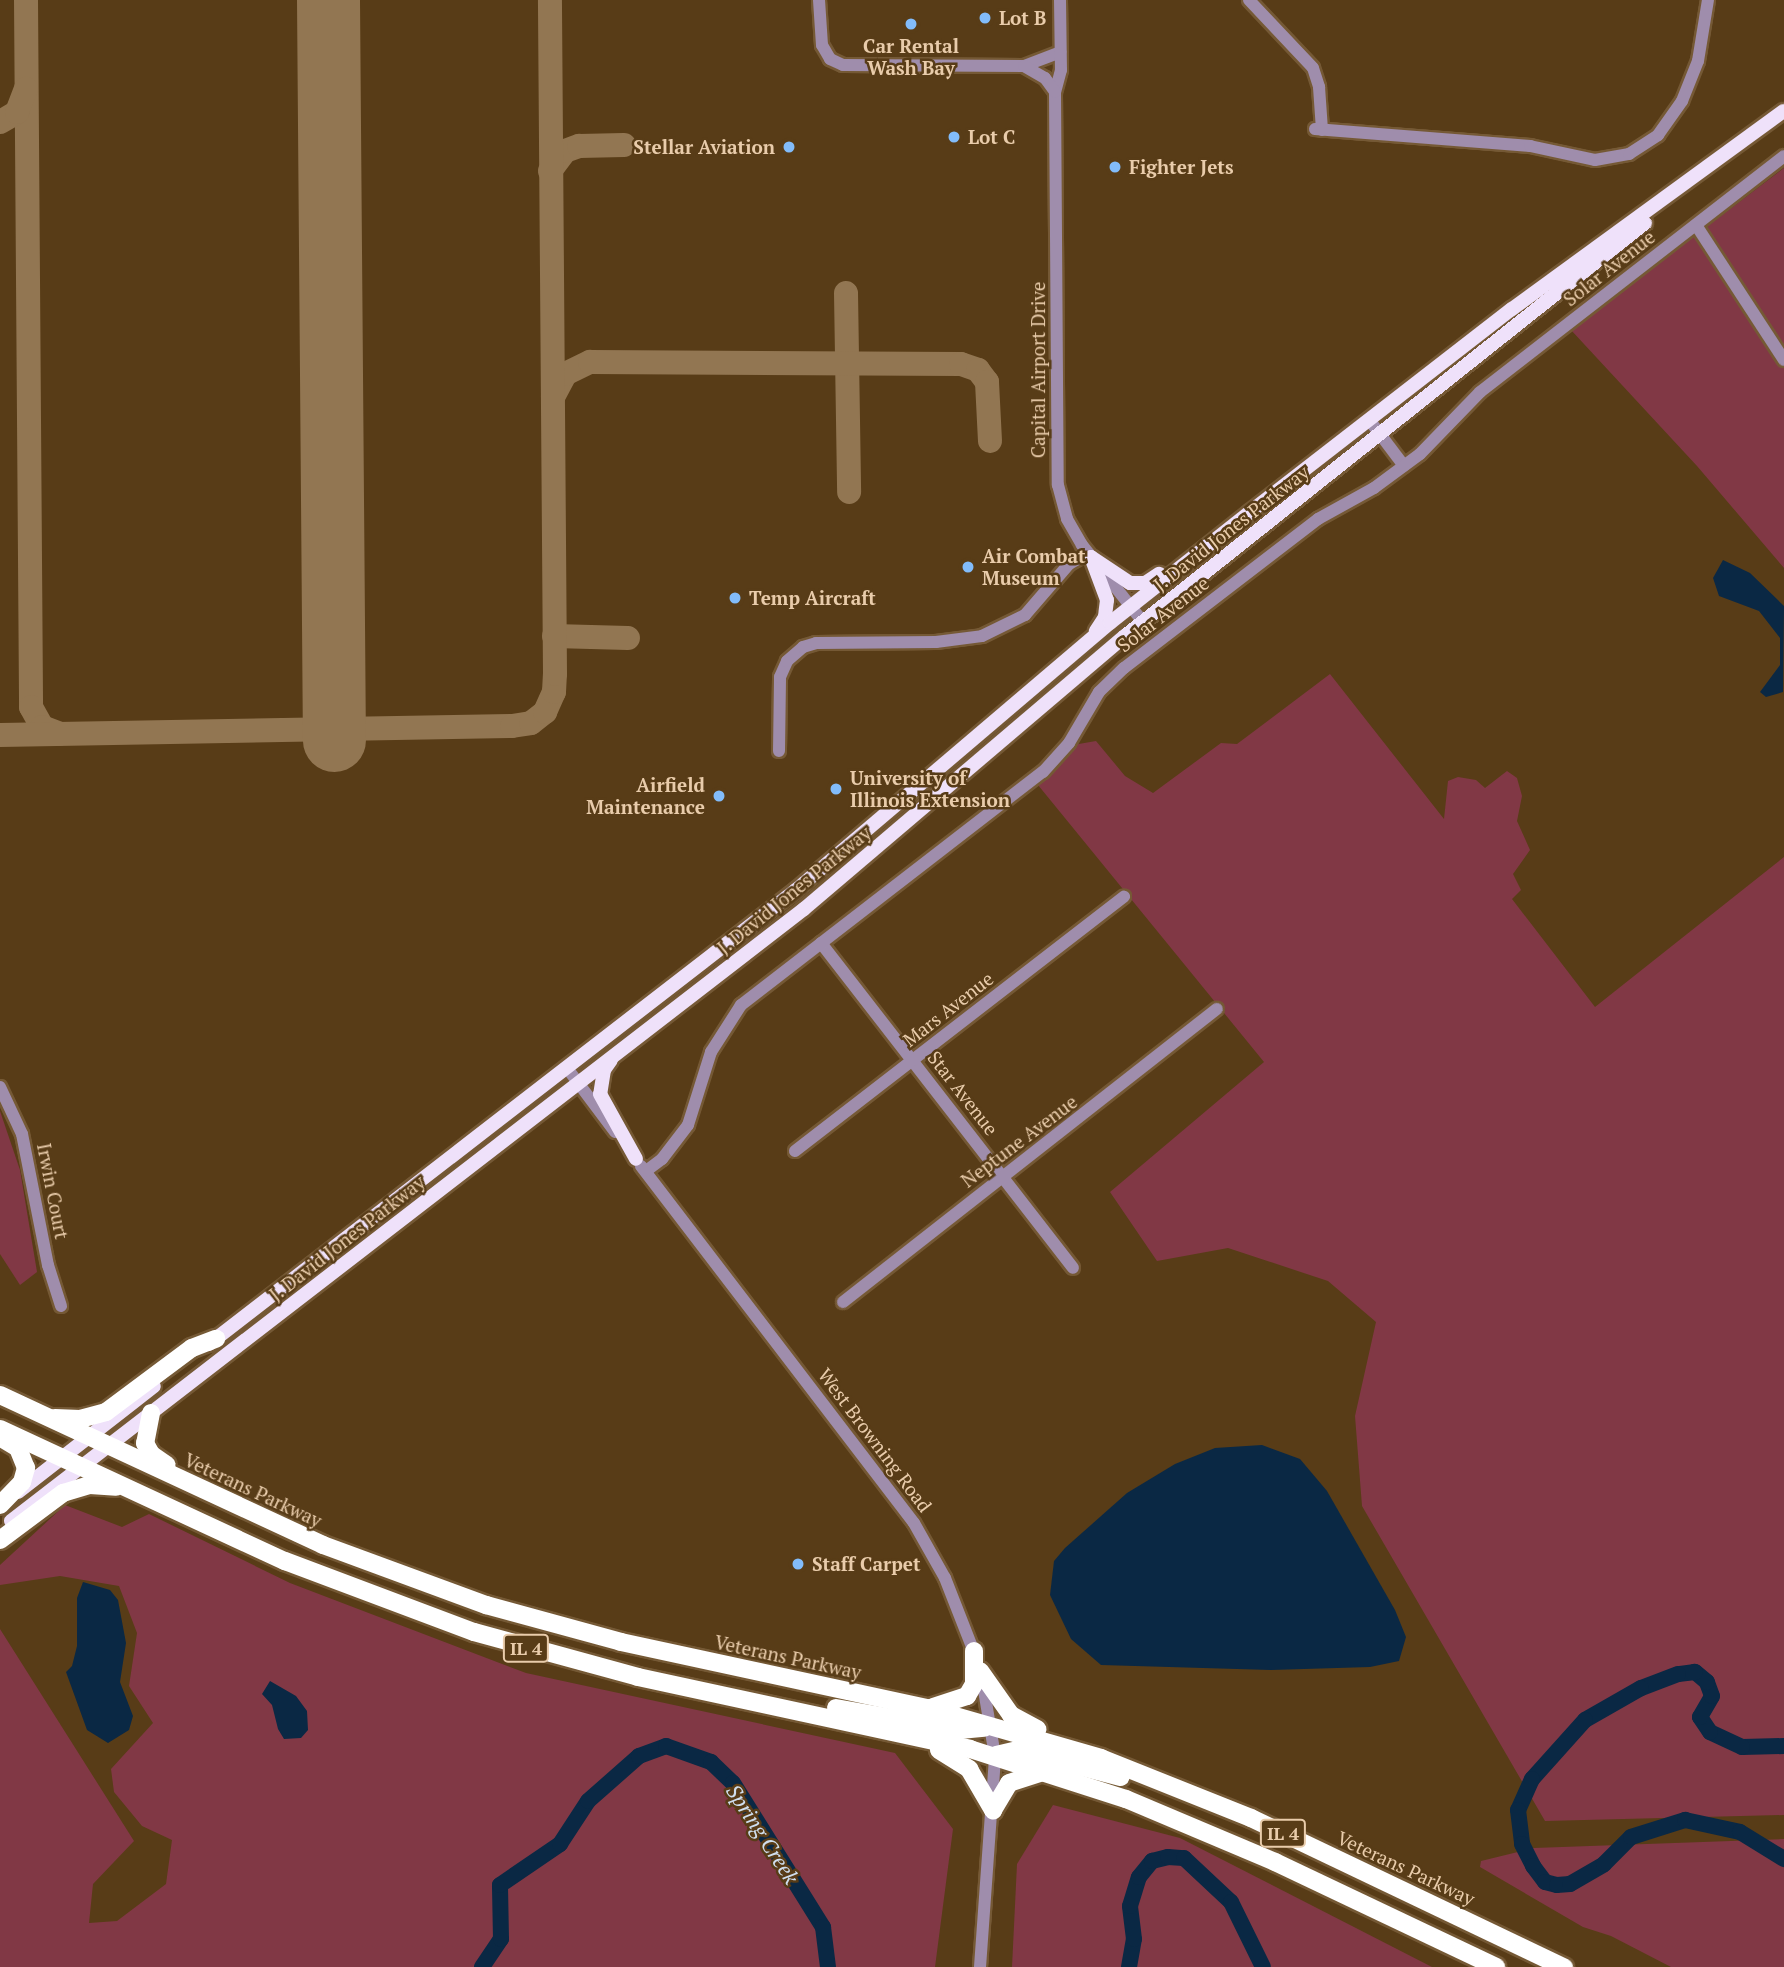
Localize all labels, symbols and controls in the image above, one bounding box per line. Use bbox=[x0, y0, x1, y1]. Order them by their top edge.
place label: Lot B bbox=[999, 7, 1046, 29]
marker: Lot B bbox=[977, 10, 993, 26]
marker: Car Rental Wash Bay bbox=[903, 16, 919, 32]
place label: Car Rental Wash Bay bbox=[863, 35, 959, 79]
place label: Lot C bbox=[968, 126, 1015, 148]
marker: Lot C bbox=[946, 129, 962, 145]
place label: Stellar Aviation bbox=[633, 136, 775, 158]
marker: Stellar Aviation bbox=[781, 139, 797, 155]
place label: Fighter Jets bbox=[1129, 156, 1234, 178]
marker: Fighter Jets bbox=[1107, 159, 1123, 175]
street label: Solar Avenue bbox=[1559, 225, 1659, 311]
street label: Capital Airport Drive bbox=[1027, 282, 1049, 458]
street label: J. David Jones Parkway bbox=[1148, 460, 1314, 596]
place label: Air Combat Museum bbox=[982, 545, 1086, 589]
marker: Air Combat Museum bbox=[960, 559, 976, 575]
street label: Solar Avenue bbox=[1113, 571, 1213, 657]
place label: Temp Aircraft bbox=[749, 587, 876, 609]
marker: Temp Aircraft bbox=[727, 590, 743, 606]
place label: University of Illinois Extension bbox=[850, 767, 1010, 811]
place label: Airfield Maintenance bbox=[586, 774, 705, 818]
marker: University of Illinois Extension bbox=[828, 781, 844, 797]
marker: Airfield Maintenance bbox=[711, 788, 727, 804]
street label: J. David Jones Parkway bbox=[712, 821, 876, 959]
street label: Mars Avenue bbox=[898, 967, 998, 1051]
street label: Star Avenue bbox=[923, 1046, 1003, 1140]
street label: Neptune Avenue bbox=[956, 1090, 1082, 1192]
street label: Irwin Court bbox=[33, 1141, 73, 1241]
street label: J. David Jones Parkway bbox=[264, 1170, 430, 1306]
street label: West Browning Road bbox=[813, 1364, 937, 1516]
street label: Veterans Parkway bbox=[180, 1448, 326, 1532]
place label: Staff Carpet bbox=[812, 1553, 921, 1575]
marker: Staff Carpet bbox=[790, 1556, 806, 1572]
street label: Veterans Parkway bbox=[713, 1630, 863, 1684]
road number: IL 4 bbox=[502, 1633, 550, 1662]
water label: Spring Creek bbox=[721, 1779, 805, 1889]
road number: IL 4 bbox=[1258, 1818, 1308, 1847]
street label: Veterans Parkway bbox=[1333, 1826, 1479, 1910]

